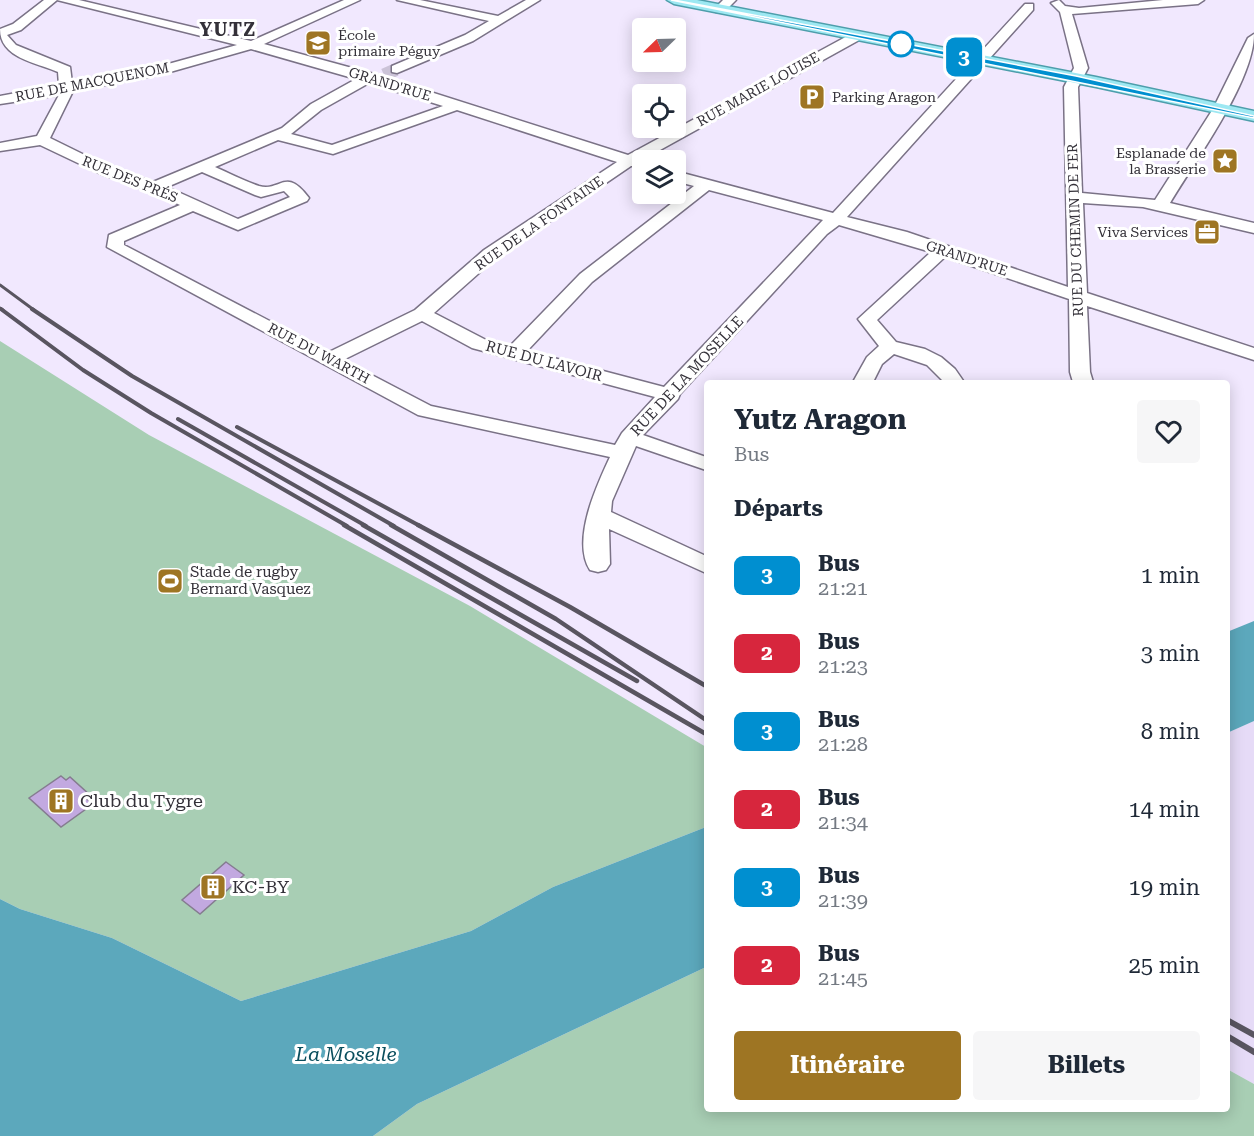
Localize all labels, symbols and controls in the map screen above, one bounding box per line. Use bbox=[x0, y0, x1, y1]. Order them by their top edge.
north arrow bbox=[632, 18, 686, 72]
map controls bbox=[632, 18, 686, 204]
district label: YUTZ bbox=[200, 19, 256, 40]
place label: École primaire Péguy bbox=[338, 27, 441, 59]
school or university icon: École primaire Péguy bbox=[303, 28, 333, 58]
unlabelled marker bbox=[888, 31, 914, 57]
line badge: 3 bbox=[944, 38, 984, 76]
text: 3 bbox=[958, 45, 970, 69]
street label: RUE MARIE LOUISE bbox=[694, 49, 822, 129]
street label: RUE DE MACQUENOM bbox=[14, 59, 170, 105]
street label: GRAND'RUE bbox=[347, 64, 433, 104]
parking icon: Parking Aragon bbox=[797, 82, 827, 112]
button: locate bbox=[632, 84, 686, 138]
place label: Parking Aragon bbox=[832, 89, 936, 105]
street label: RUE DU CHEMIN DE FER bbox=[1064, 143, 1086, 317]
place label: Esplanade de la Brasserie bbox=[1116, 145, 1206, 177]
place icon: Esplanade de la Brasserie bbox=[1210, 146, 1240, 176]
button: layers bbox=[632, 150, 686, 204]
street label: RUE DES PRÉS bbox=[80, 153, 180, 206]
street label: RUE DE LA FONTAINE bbox=[472, 172, 606, 274]
office icon: Viva Services bbox=[1192, 217, 1222, 247]
place label: Viva Services bbox=[1097, 224, 1188, 240]
street label: GRAND'RUE bbox=[924, 237, 1010, 279]
street label: RUE DE LA MOSELLE bbox=[627, 312, 747, 440]
street label: RUE DU WARTH bbox=[265, 319, 373, 387]
street label: RUE DU LAVOIR bbox=[484, 337, 605, 385]
button: heart bbox=[1137, 400, 1200, 463]
text: Yutz Aragon bbox=[734, 403, 906, 436]
text: Bus bbox=[734, 442, 769, 466]
text: Départs bbox=[734, 496, 823, 521]
text: Bus bbox=[818, 551, 860, 576]
place label: Stade de rugby Bernard Vasquez bbox=[190, 563, 311, 598]
text: 3 bbox=[761, 563, 773, 587]
text: 1 min bbox=[1141, 563, 1200, 588]
sports icon: Stade de rugby Bernard Vasquez bbox=[155, 566, 185, 596]
text: 21:21 bbox=[818, 576, 868, 600]
text: Bus bbox=[818, 629, 860, 654]
text: 2 bbox=[761, 641, 773, 665]
text: 3 min bbox=[1141, 641, 1200, 666]
text: 21:23 bbox=[818, 654, 868, 678]
text: Bus bbox=[818, 707, 860, 732]
text: 3 bbox=[761, 719, 773, 743]
text: 8 min bbox=[1141, 719, 1200, 744]
text: 21:28 bbox=[818, 732, 868, 756]
text: Bus bbox=[818, 785, 860, 810]
building icon: Club du Tygre bbox=[46, 786, 76, 816]
place label: Club du Tygre bbox=[80, 790, 203, 811]
text: 2 bbox=[761, 797, 773, 821]
text: 14 min bbox=[1129, 797, 1200, 822]
text: 21:34 bbox=[818, 810, 868, 834]
text: Bus bbox=[818, 863, 860, 888]
building icon: KC-BY bbox=[198, 872, 228, 902]
text: 3 bbox=[761, 875, 773, 899]
text: 19 min bbox=[1129, 875, 1200, 900]
place label: KC-BY bbox=[232, 876, 290, 897]
text: 21:39 bbox=[818, 888, 868, 912]
text: Bus bbox=[818, 941, 860, 966]
text: 2 bbox=[761, 953, 773, 977]
text: 25 min bbox=[1129, 953, 1200, 978]
text: 21:45 bbox=[818, 966, 868, 990]
button: Itinéraire bbox=[734, 1031, 961, 1100]
button: Billets bbox=[973, 1031, 1200, 1100]
water label: La Moselle bbox=[294, 1042, 397, 1066]

